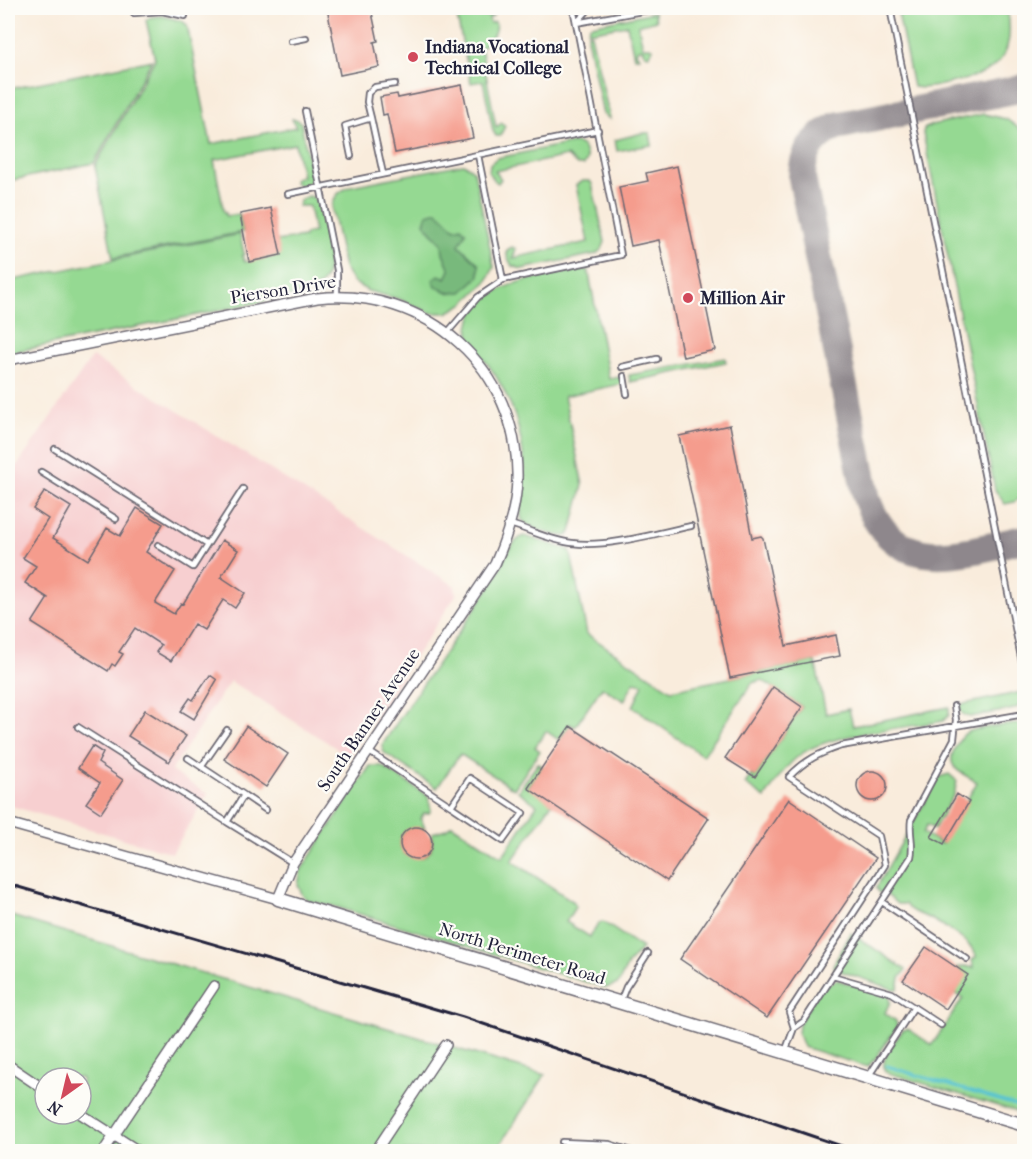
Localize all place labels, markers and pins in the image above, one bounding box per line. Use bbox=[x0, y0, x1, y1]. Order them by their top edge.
place label: Indiana Vocational Technical College bbox=[424, 37, 570, 79]
marker: Indiana Vocational Technical College bbox=[406, 50, 420, 64]
place label: Million Air bbox=[699, 288, 785, 309]
marker: Million Air bbox=[681, 291, 695, 305]

